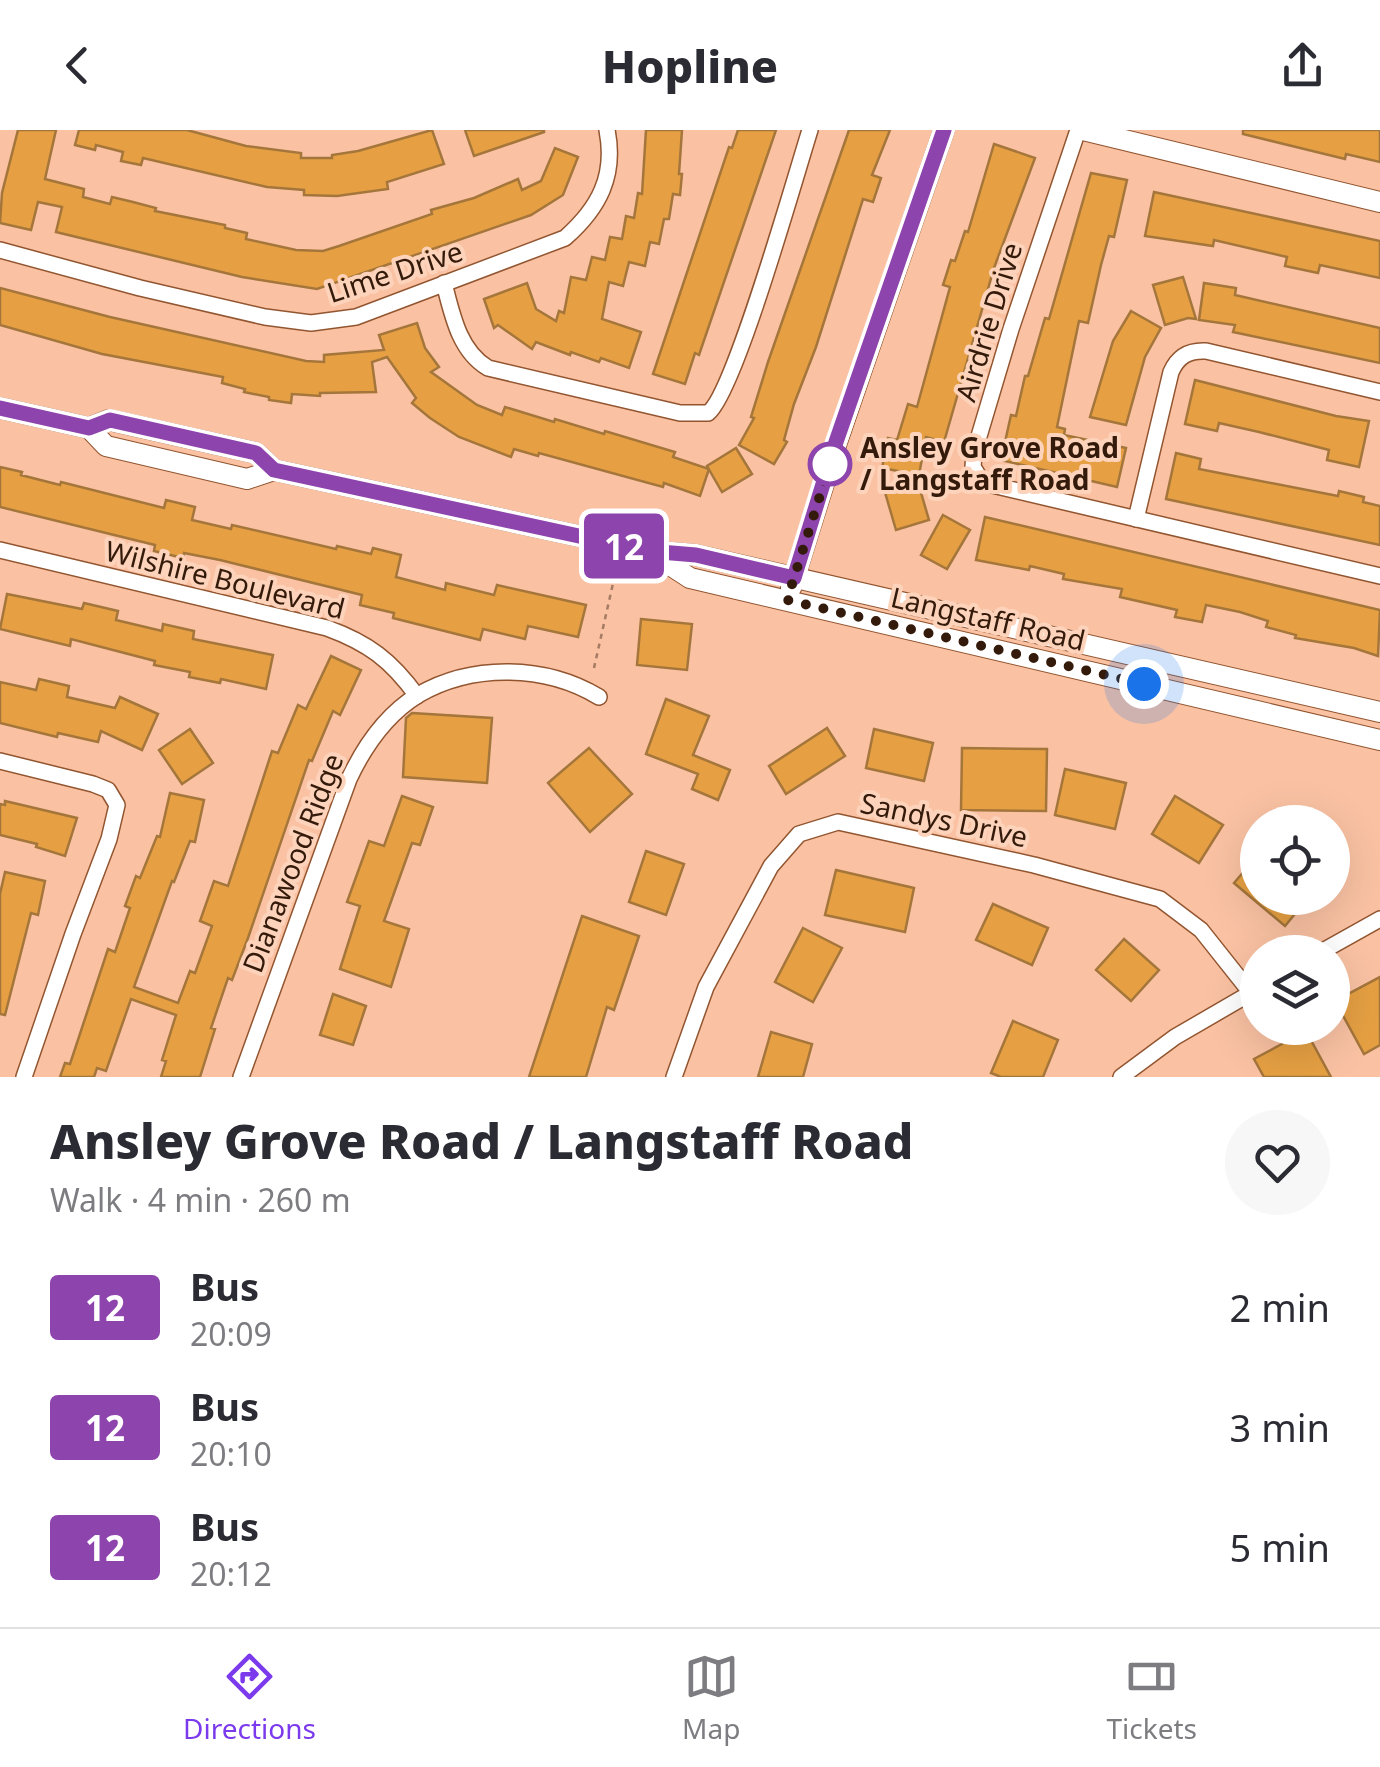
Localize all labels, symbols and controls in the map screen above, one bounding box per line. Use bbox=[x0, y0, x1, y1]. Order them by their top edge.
text: Hopline bbox=[602, 35, 778, 96]
icon: back bbox=[50, 38, 105, 93]
icon: share bbox=[1275, 38, 1330, 93]
street label: Lime Drive bbox=[322, 231, 467, 311]
street label: Airdrie Drive bbox=[946, 238, 1030, 406]
place label: Ansley Grove Road / Langstaff Road bbox=[860, 428, 1119, 498]
marker: Ansley Grove Road / Langstaff Road bbox=[809, 443, 851, 485]
line badge: 12 bbox=[579, 514, 669, 578]
text: 12 bbox=[604, 523, 644, 570]
street label: Wilshire Boulevard bbox=[102, 531, 349, 627]
street label: Langstaff Road bbox=[888, 577, 1089, 659]
your location bbox=[1119, 659, 1169, 709]
street label: Dianawood Ridge bbox=[233, 748, 351, 978]
street label: Sandys Drive bbox=[857, 783, 1031, 855]
map controls bbox=[1240, 805, 1350, 1045]
button: locate bbox=[1240, 805, 1350, 915]
button: layers bbox=[1240, 935, 1350, 1045]
text: Ansley Grove Road / Langstaff Road bbox=[50, 1108, 913, 1173]
button: heart bbox=[1225, 1110, 1330, 1215]
text: Walk · 4 min · 260 m bbox=[50, 1178, 351, 1221]
text: Bus bbox=[190, 1260, 259, 1312]
text: 2 min bbox=[1230, 1281, 1330, 1333]
text: 12 bbox=[85, 1284, 125, 1331]
text: 20:09 bbox=[190, 1312, 272, 1355]
text: Bus bbox=[190, 1380, 259, 1432]
text: 3 min bbox=[1230, 1401, 1330, 1453]
text: 12 bbox=[85, 1404, 125, 1451]
text: 20:10 bbox=[190, 1432, 272, 1475]
text: Bus bbox=[190, 1500, 259, 1552]
text: 5 min bbox=[1230, 1521, 1330, 1573]
text: 12 bbox=[85, 1524, 125, 1571]
text: 20:12 bbox=[190, 1552, 272, 1595]
tab: Directions bbox=[183, 1649, 316, 1747]
tab: Map bbox=[682, 1649, 740, 1747]
tab: Tickets bbox=[1106, 1649, 1197, 1747]

